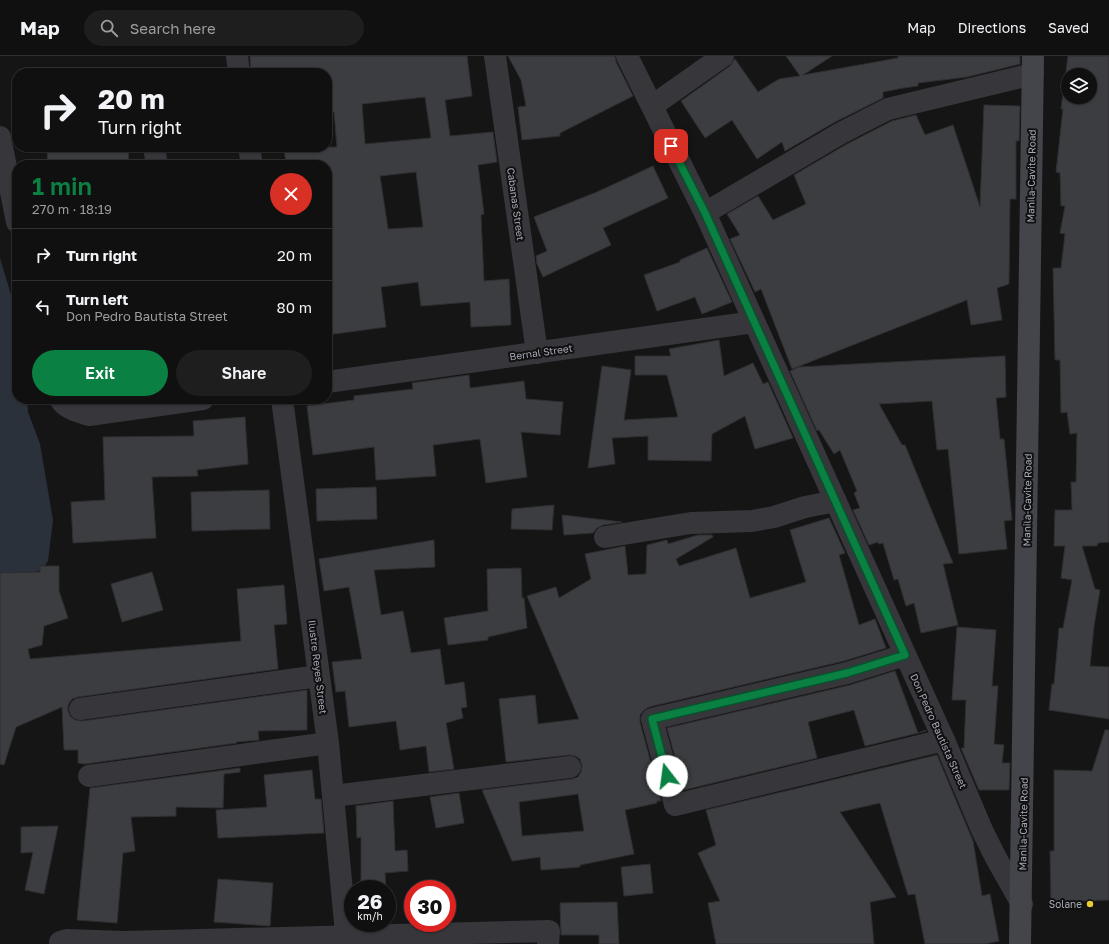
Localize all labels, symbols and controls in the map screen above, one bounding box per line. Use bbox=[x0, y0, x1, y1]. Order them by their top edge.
search box bbox=[84, 10, 364, 46]
text: Map bbox=[20, 16, 60, 39]
icon: search bbox=[98, 17, 120, 39]
text: Search here bbox=[130, 19, 216, 37]
text: Map bbox=[907, 19, 936, 36]
text: Directions bbox=[958, 19, 1026, 36]
text: Saved bbox=[1048, 19, 1089, 36]
map controls bbox=[1061, 68, 1097, 104]
button: layers bbox=[1061, 68, 1097, 104]
text: 20 m bbox=[98, 82, 165, 115]
icon: right bbox=[32, 84, 84, 136]
text: Turn right bbox=[98, 116, 182, 138]
pin bbox=[654, 129, 688, 163]
street label: Manila-Cavite Road bbox=[1024, 129, 1038, 223]
icon: arrive bbox=[660, 135, 682, 157]
street label: Cabanas Street bbox=[505, 167, 527, 241]
text: 1 min bbox=[32, 171, 92, 200]
button: close bbox=[270, 173, 312, 215]
text: 270 m · 18:19 bbox=[32, 201, 112, 217]
icon: right bbox=[32, 244, 54, 266]
text: Turn right bbox=[66, 246, 137, 264]
text: 20 m bbox=[277, 246, 312, 264]
text: Turn left bbox=[66, 290, 128, 308]
icon: left bbox=[32, 296, 54, 318]
text: 80 m bbox=[277, 298, 312, 316]
text: Don Pedro Bautista Street bbox=[66, 308, 228, 324]
street label: Bernal Street bbox=[509, 342, 573, 362]
button: Exit bbox=[32, 350, 168, 396]
button: Share bbox=[176, 350, 312, 396]
street label: Manila-Cavite Road bbox=[1020, 453, 1034, 547]
street label: Ilustre Reyes Street bbox=[306, 619, 330, 715]
street label: Don Pedro Bautista Street bbox=[908, 672, 970, 790]
position arrow bbox=[646, 755, 688, 797]
street label: Manila-Cavite Road bbox=[1016, 777, 1030, 871]
speed limit sign: 30 bbox=[404, 880, 456, 932]
text: 26 bbox=[358, 889, 382, 913]
place label: Solane bbox=[1049, 898, 1082, 910]
marker: Solane bbox=[1085, 899, 1095, 909]
text: km/h bbox=[357, 910, 383, 922]

